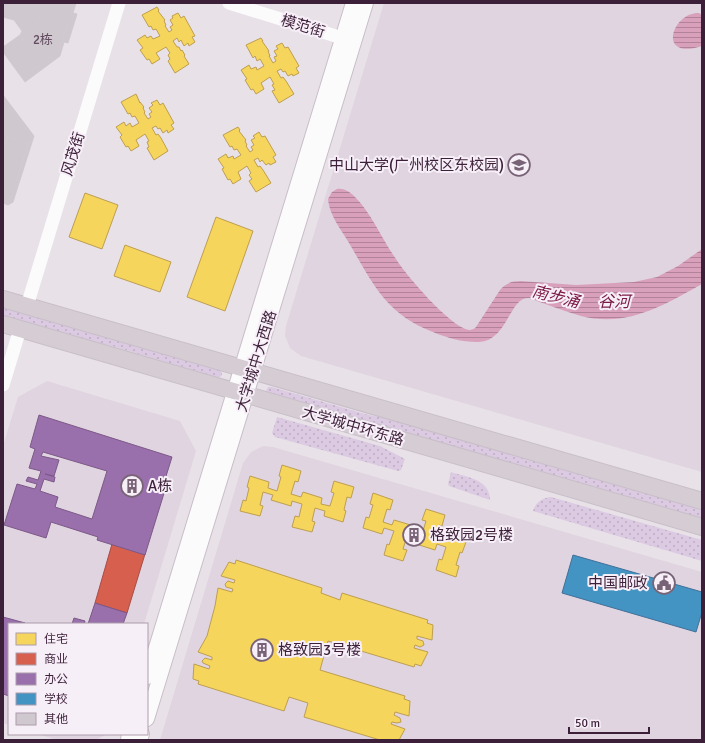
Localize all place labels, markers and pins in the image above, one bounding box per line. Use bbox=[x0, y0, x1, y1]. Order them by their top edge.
school or university icon: 中山大学(广州校区东校园) bbox=[506, 152, 532, 178]
place label: 中山大学(广州校区东校园) bbox=[329, 156, 504, 174]
building icon: A栋 bbox=[119, 473, 145, 499]
place label: A栋 bbox=[148, 477, 172, 495]
building icon: 格致园2号楼 bbox=[401, 522, 427, 548]
place label: 格致园2号楼 bbox=[430, 526, 513, 544]
public building icon: 中国邮政 bbox=[651, 570, 677, 596]
place label: 中国邮政 bbox=[588, 574, 648, 592]
building icon: 格致园3号楼 bbox=[249, 637, 275, 663]
place label: 格致园3号楼 bbox=[278, 641, 361, 659]

